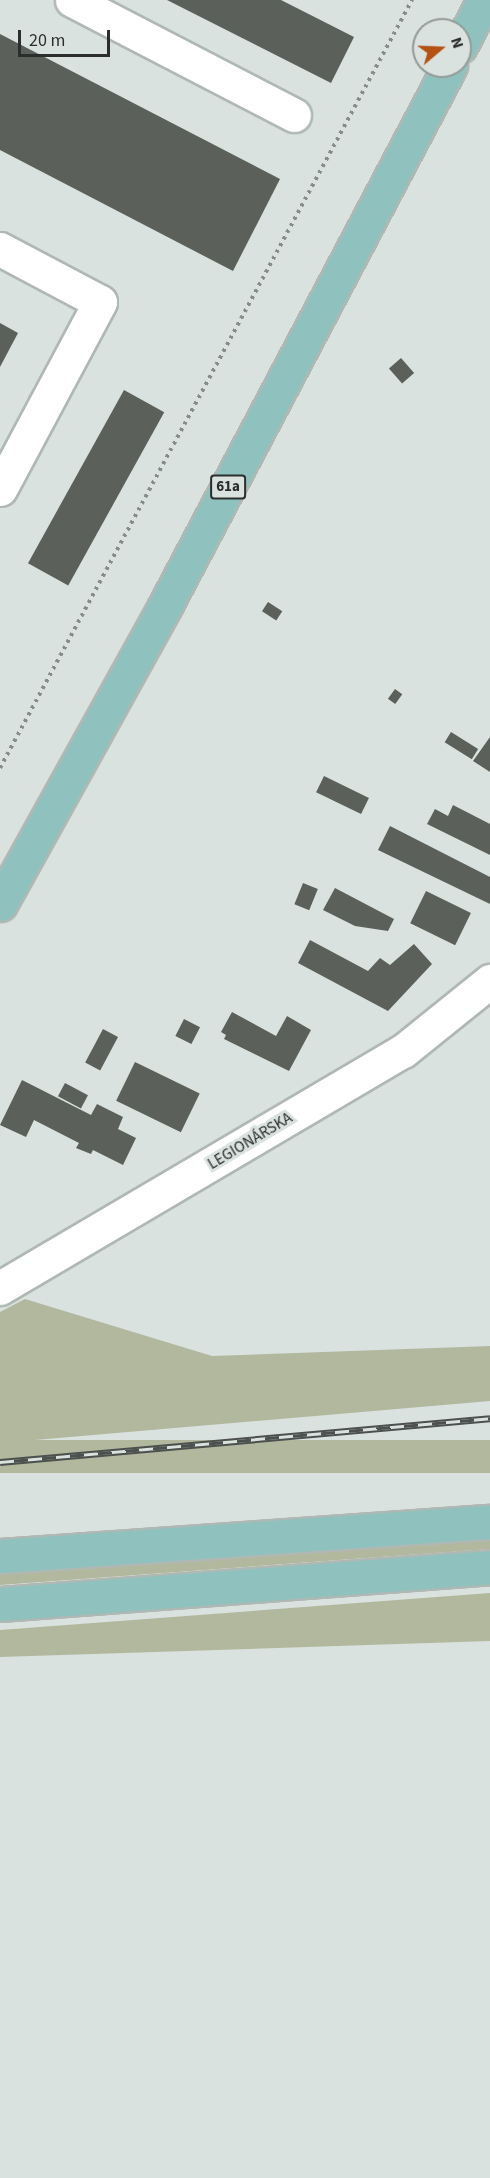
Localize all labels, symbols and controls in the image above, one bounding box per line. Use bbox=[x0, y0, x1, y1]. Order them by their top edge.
scale bar bbox=[21, 18, 112, 56]
north arrow bbox=[412, 18, 472, 78]
text: 20 m bbox=[29, 28, 65, 53]
text: N bbox=[445, 34, 469, 51]
road number: 61a bbox=[210, 475, 246, 499]
street label: LEGIONÁRSKA bbox=[204, 1108, 296, 1174]

